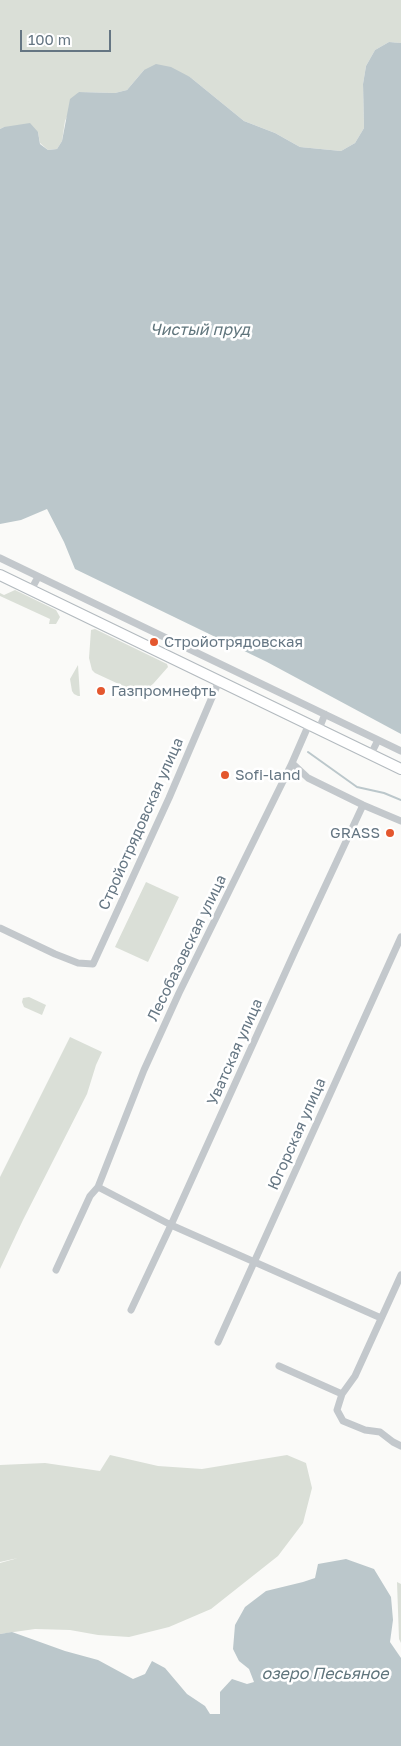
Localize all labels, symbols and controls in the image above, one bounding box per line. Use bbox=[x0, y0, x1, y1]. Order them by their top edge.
scale bar bbox=[22, 20, 114, 52]
text: 100 m bbox=[28, 30, 71, 48]
water label: Чистый пруд bbox=[150, 320, 250, 340]
place label: Стройотрядовская bbox=[164, 633, 303, 651]
marker: Стройотрядовская bbox=[148, 636, 160, 648]
place label: Газпромнефть bbox=[111, 682, 216, 700]
marker: Газпромнефть bbox=[95, 685, 107, 697]
street label: Стройотрядовская улица bbox=[95, 735, 187, 913]
place label: Sofi-land bbox=[235, 766, 300, 784]
marker: Sofi-land bbox=[219, 769, 231, 781]
place label: GRASS bbox=[330, 824, 380, 842]
marker: GRASS bbox=[384, 827, 396, 839]
street label: Лесобазовская улица bbox=[144, 872, 230, 1024]
street label: Уватская улица bbox=[203, 996, 267, 1108]
street label: Югорская улица bbox=[264, 1075, 330, 1193]
water label: озеро Песьяное bbox=[262, 1664, 388, 1684]

